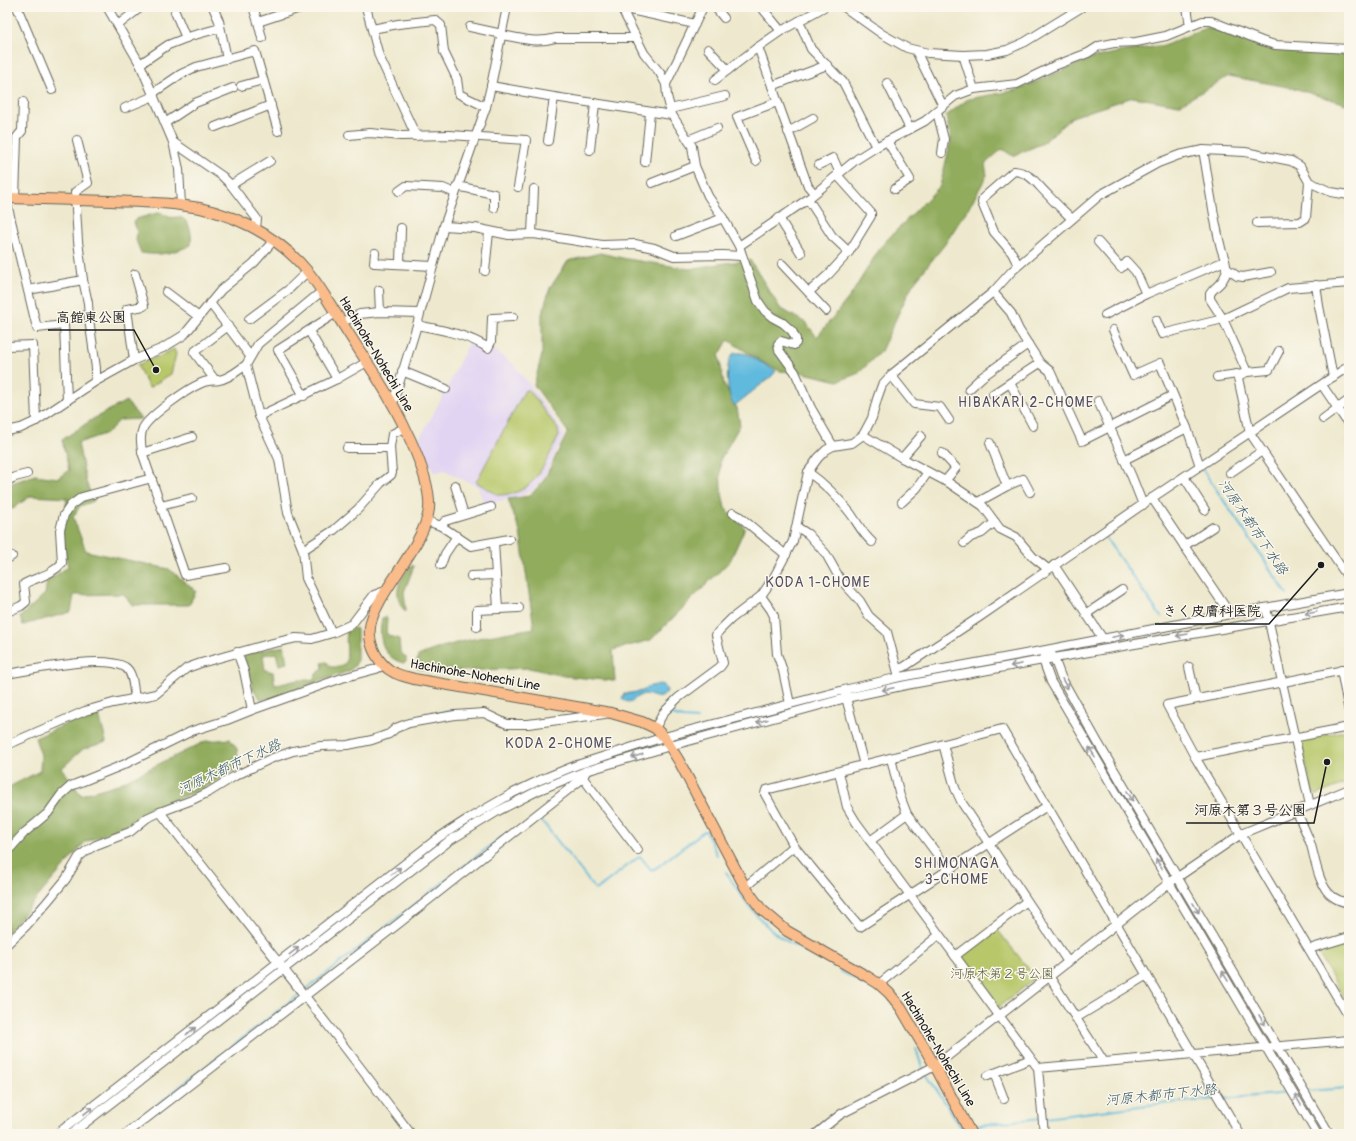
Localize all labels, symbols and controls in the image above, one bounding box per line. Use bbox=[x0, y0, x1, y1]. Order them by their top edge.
street label: Hachinohe-Nohechi Line bbox=[335, 294, 417, 415]
callout: 高館東公園 bbox=[48, 304, 134, 330]
text: 高館東公園 bbox=[56, 309, 126, 326]
district label: HIBAKARI 2-CHOME bbox=[958, 394, 1094, 411]
water label: 河原木都市下水路 bbox=[1215, 476, 1292, 579]
district label: KODA 1-CHOME bbox=[765, 574, 871, 591]
callout: きく皮膚科医院 bbox=[1155, 598, 1269, 624]
text: きく皮膚科医院 bbox=[1163, 603, 1261, 620]
one-way arrow bbox=[1304, 609, 1317, 617]
one-way arrow bbox=[1111, 631, 1124, 639]
one-way arrow bbox=[1176, 631, 1189, 639]
street label: Hachinohe-Nohechi Line bbox=[409, 656, 542, 694]
one-way arrow bbox=[1010, 661, 1023, 669]
one-way arrow bbox=[1062, 678, 1070, 690]
one-way arrow bbox=[882, 686, 895, 694]
one-way arrow bbox=[756, 717, 769, 725]
water label: 河原木都市下水路 bbox=[175, 735, 284, 798]
district label: KODA 2-CHOME bbox=[505, 735, 613, 752]
one-way arrow bbox=[1088, 746, 1096, 758]
one-way arrow bbox=[631, 753, 644, 760]
one-way arrow bbox=[1126, 790, 1134, 802]
callout: 河原木第３号公園 bbox=[1186, 797, 1314, 823]
text: 河原木第３号公園 bbox=[1194, 802, 1306, 819]
district label: SHIMONAGA 3-CHOME bbox=[914, 855, 1000, 888]
one-way arrow bbox=[1154, 858, 1162, 870]
one-way arrow bbox=[390, 867, 401, 875]
one-way arrow bbox=[1193, 902, 1201, 914]
one-way arrow bbox=[288, 947, 299, 956]
park label: 河原木第２号公園 bbox=[950, 966, 1054, 982]
one-way arrow bbox=[1220, 970, 1228, 982]
street label: Hachinohe-Nohechi Line bbox=[897, 989, 979, 1110]
one-way arrow bbox=[1259, 1014, 1267, 1026]
one-way arrow bbox=[185, 1027, 196, 1035]
water label: 河原木都市下水路 bbox=[1104, 1081, 1219, 1109]
one-way arrow bbox=[1293, 1094, 1301, 1106]
one-way arrow bbox=[83, 1106, 94, 1115]

